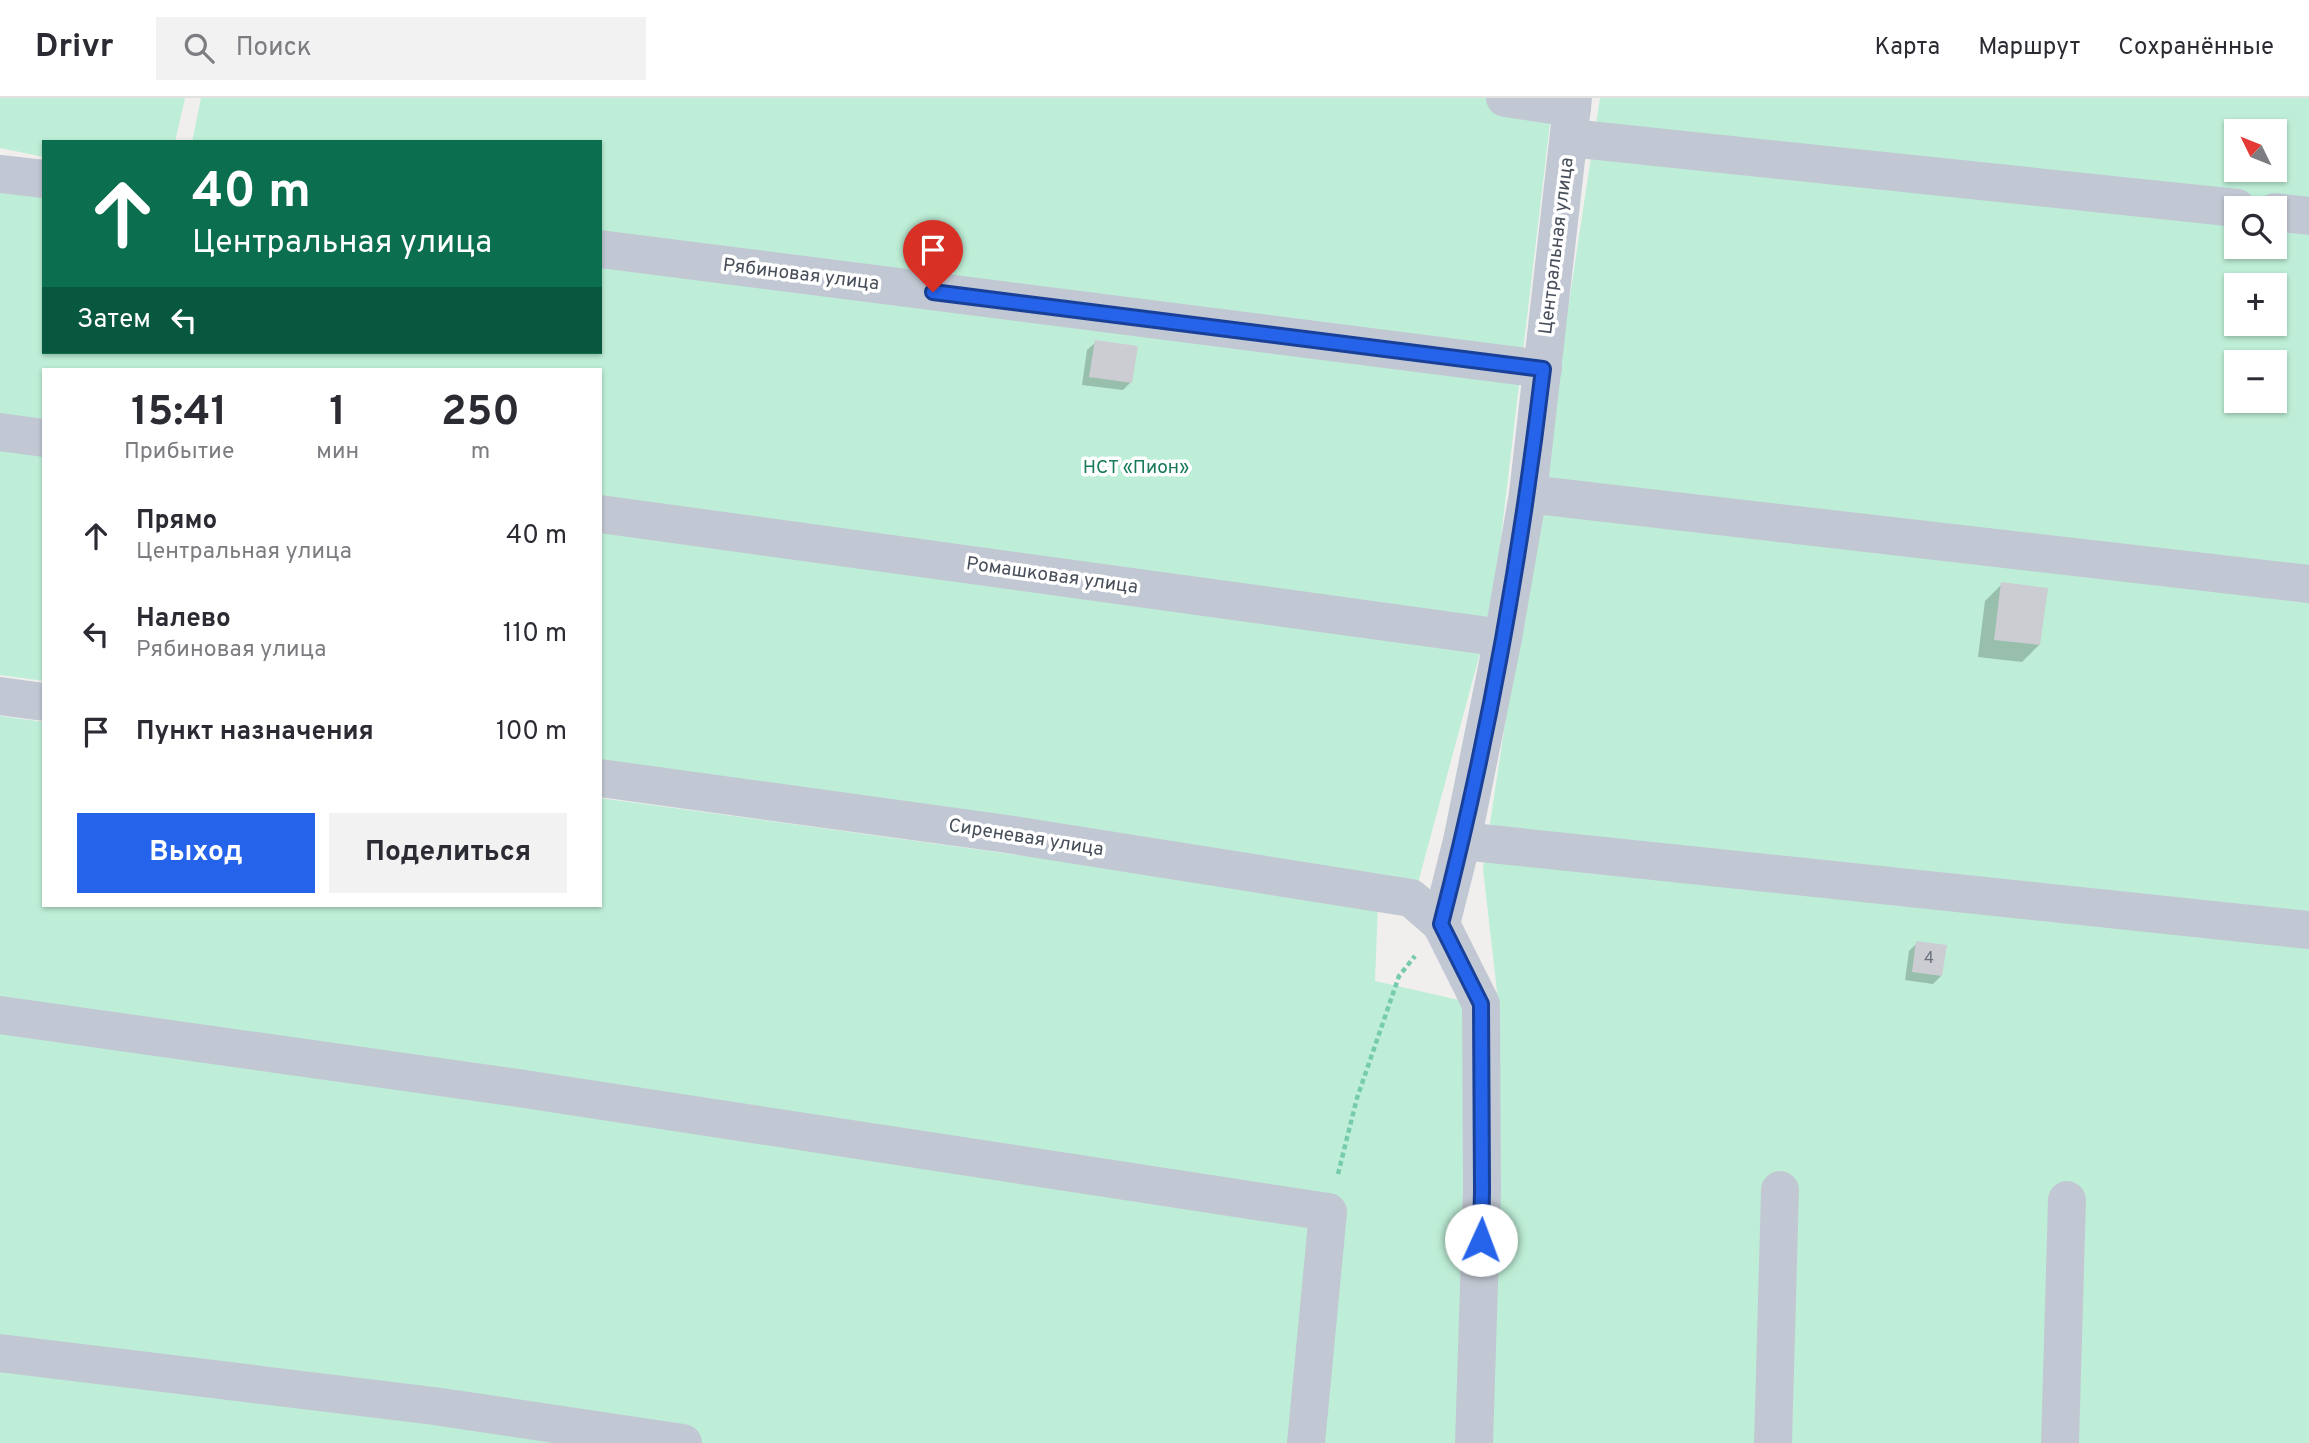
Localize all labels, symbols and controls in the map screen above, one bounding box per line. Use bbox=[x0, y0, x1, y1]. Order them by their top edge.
search box bbox=[156, 17, 646, 80]
text: Drivr bbox=[35, 27, 114, 69]
icon: search bbox=[180, 29, 218, 67]
text: Поиск bbox=[236, 32, 312, 65]
text: Карта bbox=[1874, 33, 1940, 63]
text: Маршрут bbox=[1978, 33, 2080, 63]
text: Сохранённые bbox=[2118, 33, 2274, 63]
north arrow bbox=[2224, 119, 2287, 182]
map controls bbox=[2224, 119, 2287, 413]
street label: Центральная улица bbox=[1534, 156, 1580, 336]
text: 40 m bbox=[192, 163, 311, 225]
icon: ahead bbox=[77, 168, 168, 259]
button: search bbox=[2224, 196, 2287, 259]
pin bbox=[903, 220, 963, 292]
text: Центральная улица bbox=[192, 224, 492, 264]
icon: arrive bbox=[914, 231, 952, 269]
street label: Рябиновая улица bbox=[721, 254, 881, 296]
button: + bbox=[2224, 273, 2287, 336]
icon: left bbox=[165, 301, 203, 339]
text: Затем bbox=[77, 304, 151, 337]
button: − bbox=[2224, 350, 2287, 413]
text: 15:41 bbox=[131, 387, 227, 440]
text: 1 bbox=[329, 387, 346, 440]
text: 250 bbox=[441, 387, 520, 440]
text: Прибытие bbox=[124, 438, 234, 467]
text: мин bbox=[316, 438, 359, 467]
text: m bbox=[471, 438, 490, 467]
park label: НСТ «Пион» bbox=[1083, 456, 1189, 480]
text: Прямо bbox=[136, 505, 217, 538]
icon: ahead bbox=[77, 517, 115, 555]
text: 40 m bbox=[506, 520, 567, 553]
text: Центральная улица bbox=[136, 538, 352, 567]
street label: Ромашковая улица bbox=[965, 552, 1139, 600]
text: Налево bbox=[136, 603, 231, 636]
icon: left bbox=[77, 615, 115, 653]
text: 110 m bbox=[503, 618, 567, 651]
text: Рябиновая улица bbox=[136, 636, 326, 665]
icon: arrive bbox=[77, 713, 115, 751]
text: Пункт назначения bbox=[136, 716, 374, 749]
text: 100 m bbox=[496, 716, 567, 749]
button: Выход bbox=[77, 813, 315, 893]
button: Поделиться bbox=[329, 813, 567, 893]
street label: Сиреневая улица bbox=[947, 814, 1105, 862]
house number: 4 bbox=[1924, 949, 1934, 969]
position arrow bbox=[1444, 1203, 1518, 1277]

